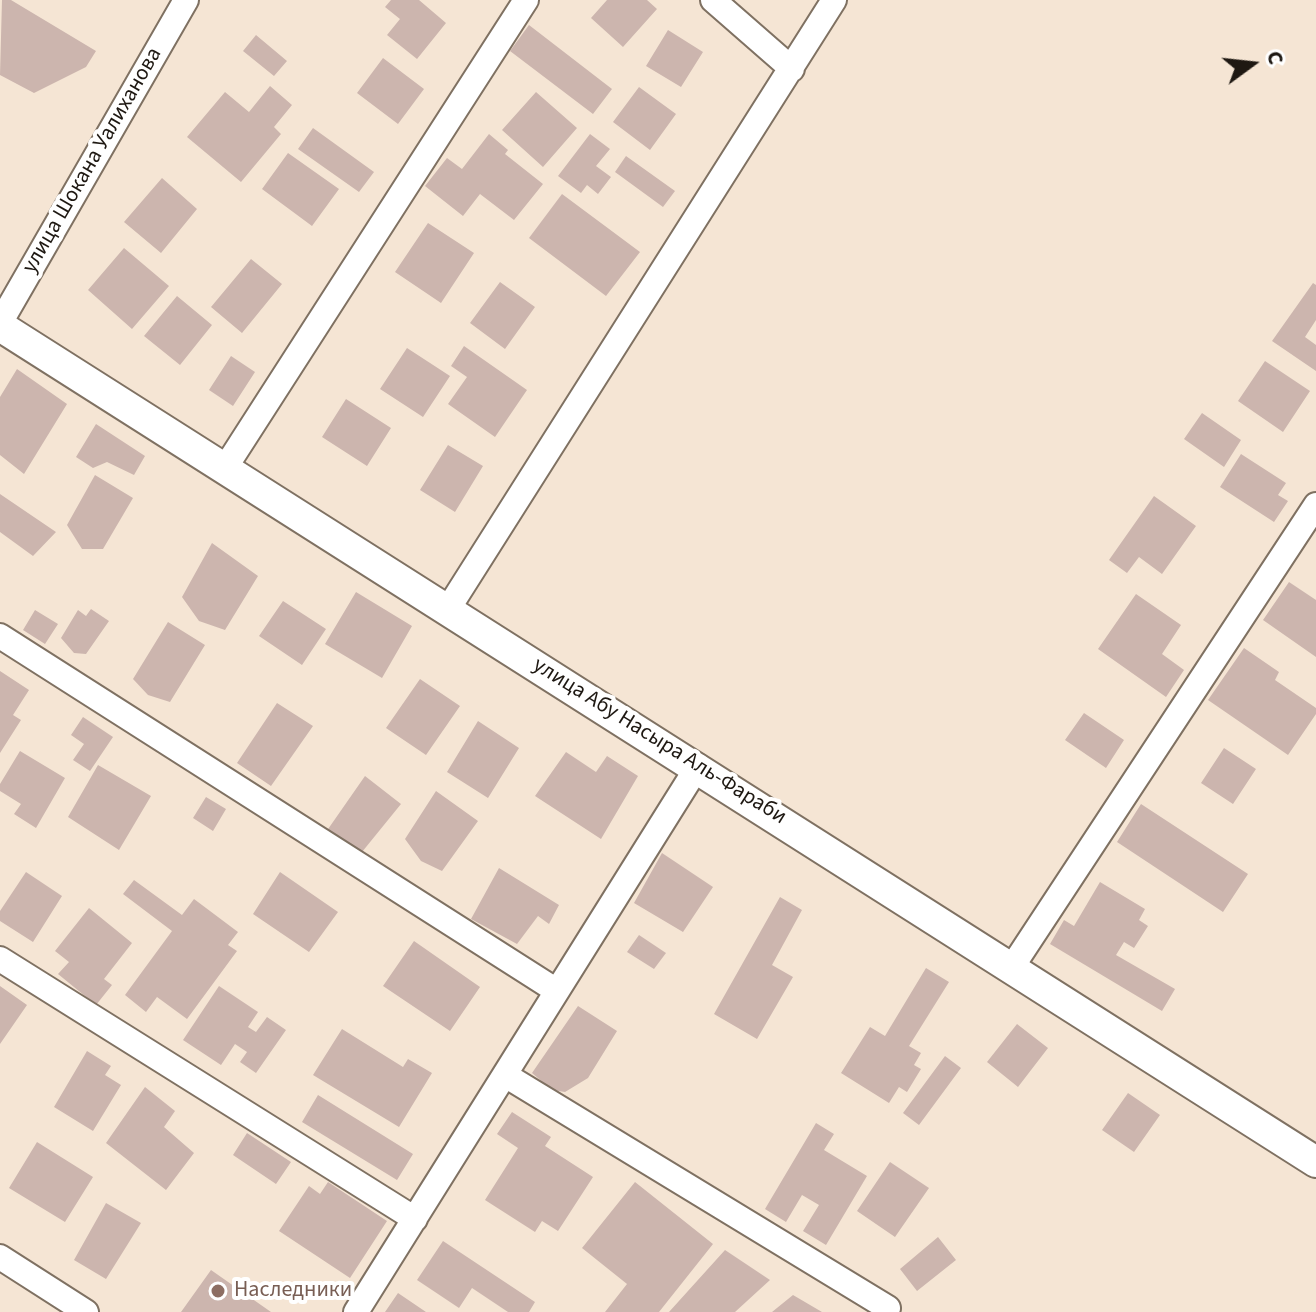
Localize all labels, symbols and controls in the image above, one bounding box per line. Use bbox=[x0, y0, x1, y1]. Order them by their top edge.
north arrow bbox=[1212, 24, 1292, 104]
street label: улица Шокана Уалиханова bbox=[18, 43, 168, 279]
text: С bbox=[1258, 47, 1292, 68]
street label: улица Абу Насыра Аль-Фараби bbox=[527, 653, 791, 831]
place label: Наследники bbox=[234, 1278, 352, 1304]
marker: Наследники bbox=[209, 1282, 227, 1300]

